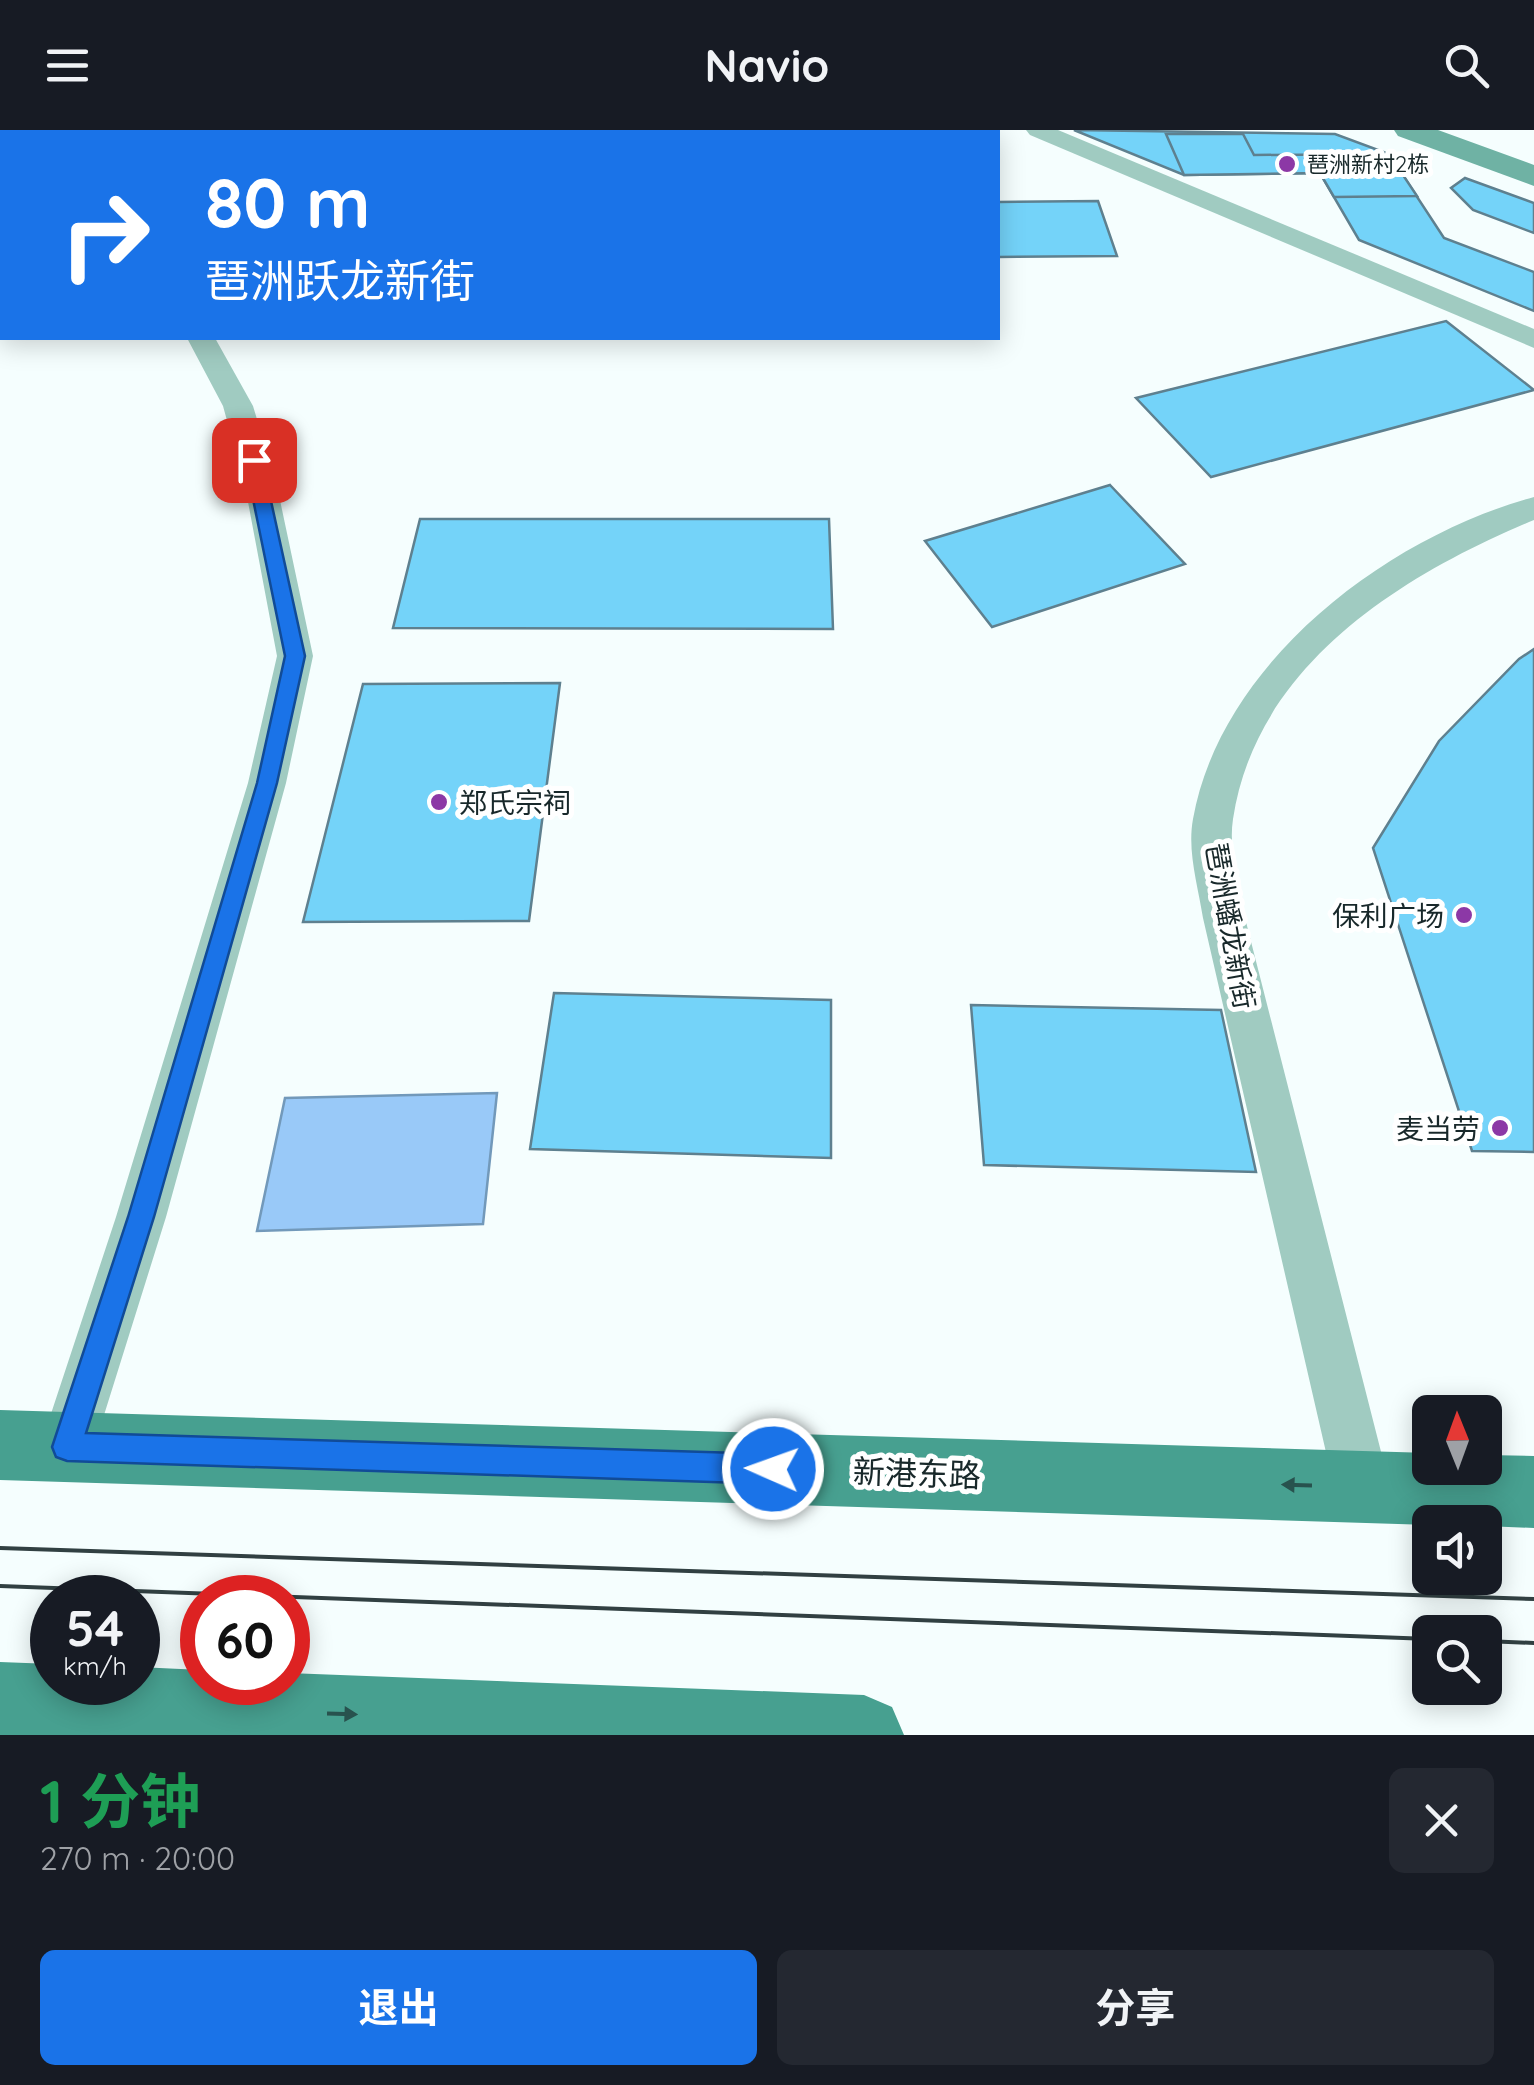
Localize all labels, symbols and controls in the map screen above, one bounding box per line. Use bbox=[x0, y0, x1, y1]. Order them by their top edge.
text: Navio bbox=[705, 37, 829, 93]
icon: menu bbox=[40, 38, 95, 93]
icon: search bbox=[1439, 38, 1494, 93]
place label: 琶洲新村2栋 bbox=[1307, 150, 1429, 178]
marker: 琶洲新村2栋 bbox=[1276, 153, 1298, 175]
text: 80 m bbox=[205, 158, 370, 246]
icon: right bbox=[40, 170, 170, 300]
text: 琶洲跃龙新街 bbox=[205, 252, 475, 308]
pin bbox=[212, 418, 297, 503]
icon: arrive bbox=[227, 433, 282, 488]
place label: 郑氏宗祠 bbox=[459, 785, 571, 820]
marker: 郑氏宗祠 bbox=[428, 791, 450, 813]
street label: 琶洲蟠龙新街 bbox=[1199, 840, 1263, 1012]
place label: 保利广场 bbox=[1332, 898, 1444, 933]
marker: 保利广场 bbox=[1453, 904, 1475, 926]
place label: 麦当劳 bbox=[1396, 1111, 1480, 1146]
marker: 麦当劳 bbox=[1489, 1117, 1511, 1139]
north arrow bbox=[1412, 1395, 1502, 1485]
map controls bbox=[1412, 1395, 1502, 1705]
position arrow bbox=[721, 1417, 825, 1521]
street label: 新港东路 bbox=[852, 1451, 982, 1495]
one-way arrow bbox=[1280, 1477, 1312, 1493]
button: sound bbox=[1412, 1505, 1502, 1595]
speed limit sign: 60 bbox=[180, 1575, 310, 1705]
text: 54 bbox=[66, 1596, 124, 1659]
button: search bbox=[1412, 1615, 1502, 1705]
text: km/h bbox=[63, 1650, 127, 1681]
one-way arrow bbox=[327, 1707, 359, 1723]
text: 1 分钟 bbox=[40, 1763, 200, 1838]
button: close bbox=[1389, 1768, 1494, 1873]
text: 270 m · 20:00 bbox=[40, 1838, 235, 1878]
button: 退出 bbox=[40, 1950, 757, 2065]
button: 分享 bbox=[777, 1950, 1494, 2065]

